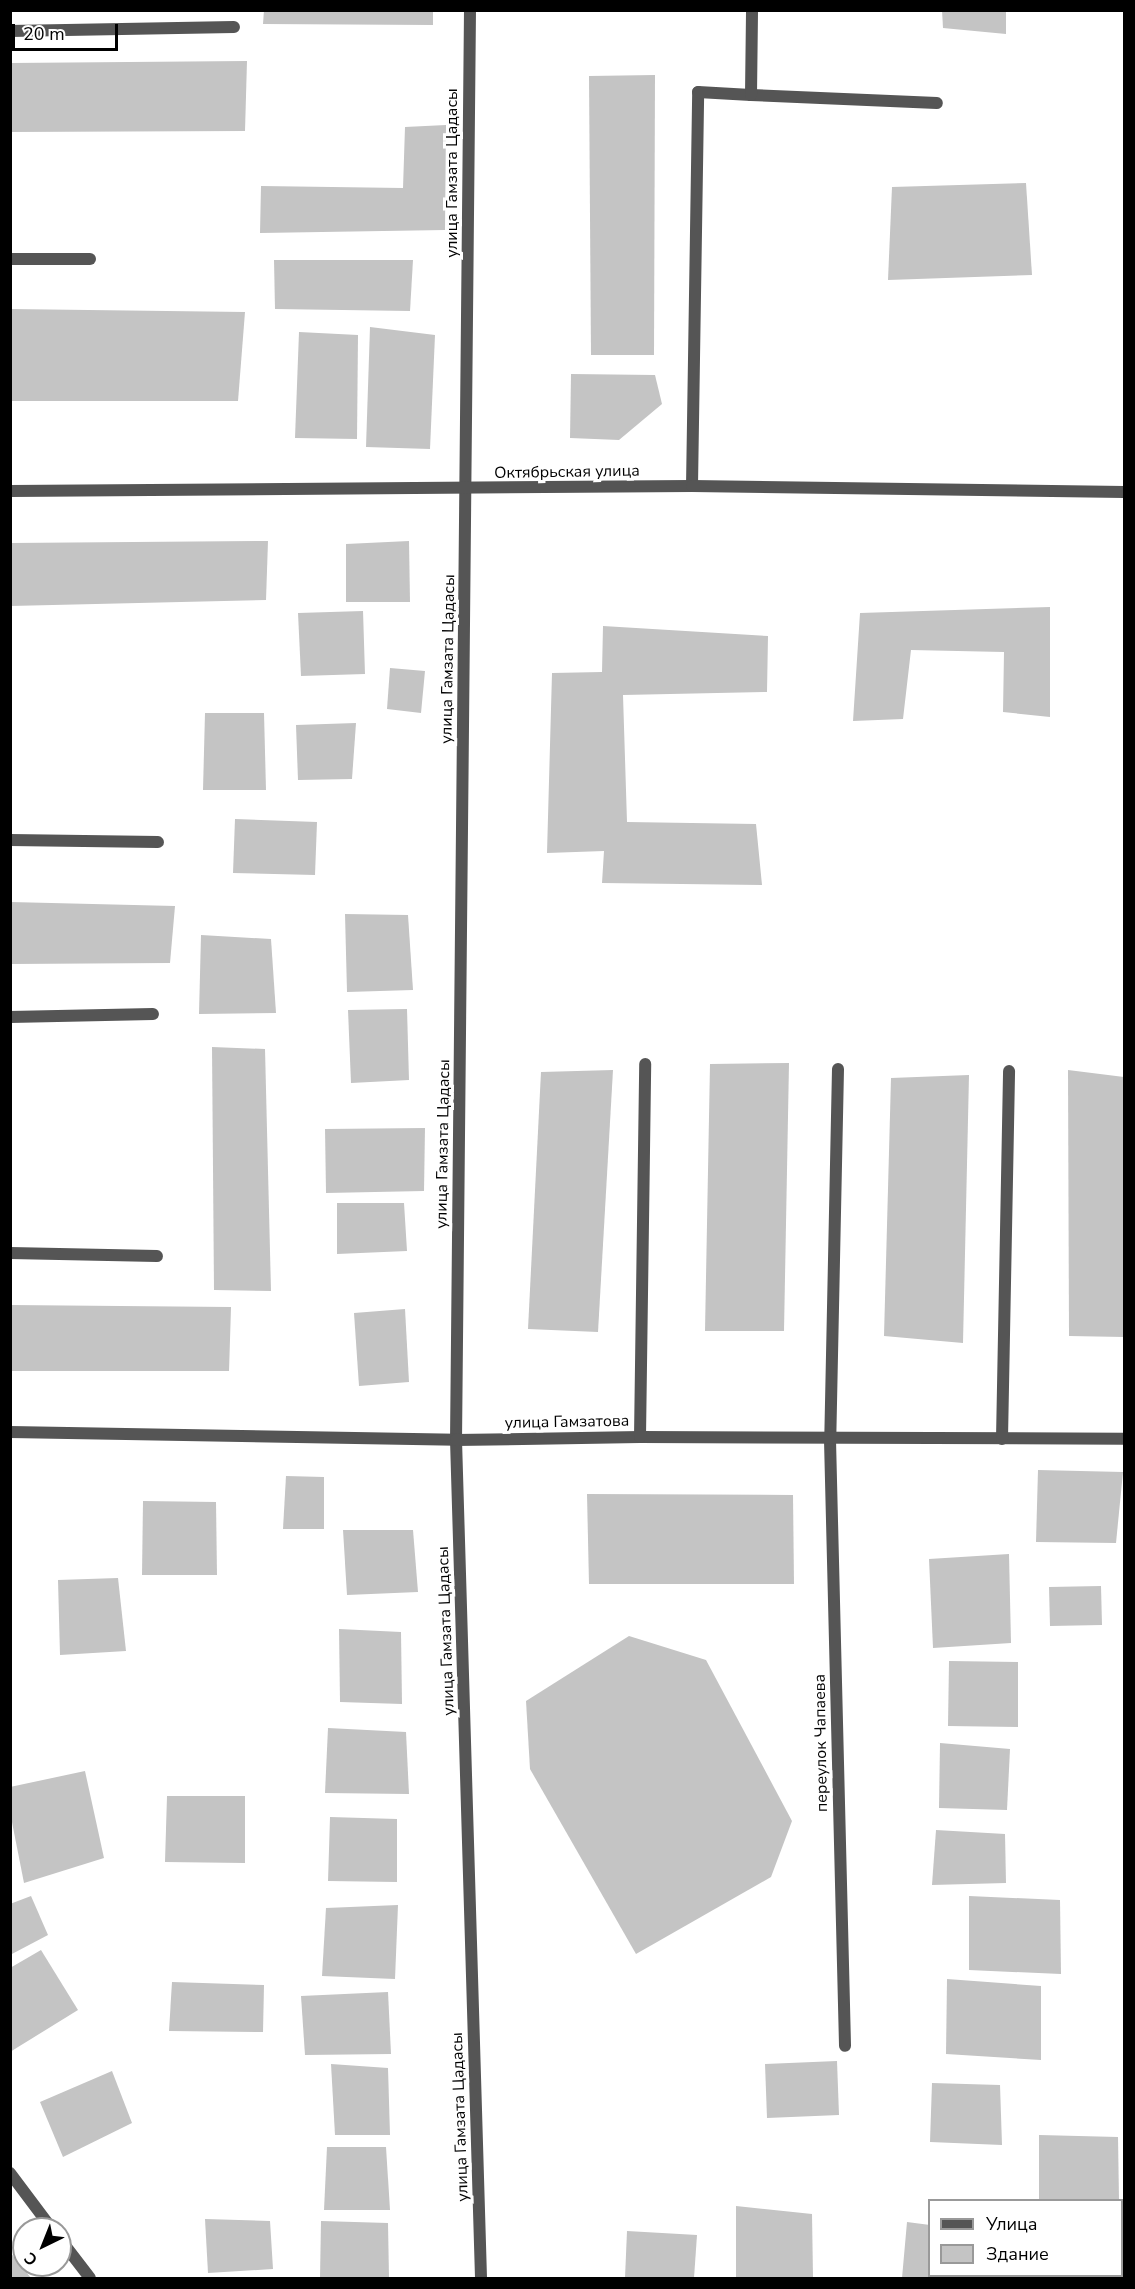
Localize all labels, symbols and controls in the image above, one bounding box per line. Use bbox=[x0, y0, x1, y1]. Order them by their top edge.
scale bar bbox=[15, 12, 122, 50]
text: 20 m bbox=[23, 22, 65, 46]
street label: улица Гамзата Цадасы bbox=[442, 88, 462, 258]
street label: Октябрьская улица bbox=[494, 461, 640, 483]
street label: улица Гамзата Цадасы bbox=[437, 574, 459, 744]
street label: улица Гамзата Цадасы bbox=[432, 1059, 454, 1229]
street label: улица Гамзатова bbox=[505, 1411, 629, 1433]
street label: улица Гамзата Цадасы bbox=[433, 1546, 459, 1716]
street label: переулок Чапаева bbox=[810, 1674, 832, 1812]
street label: улица Гамзата Цадасы bbox=[447, 2032, 473, 2202]
legend bbox=[928, 2199, 1123, 2277]
text: Улица bbox=[986, 2212, 1037, 2236]
north arrow bbox=[12, 2217, 72, 2277]
text: Здание bbox=[986, 2242, 1049, 2266]
text: С bbox=[20, 2247, 43, 2270]

